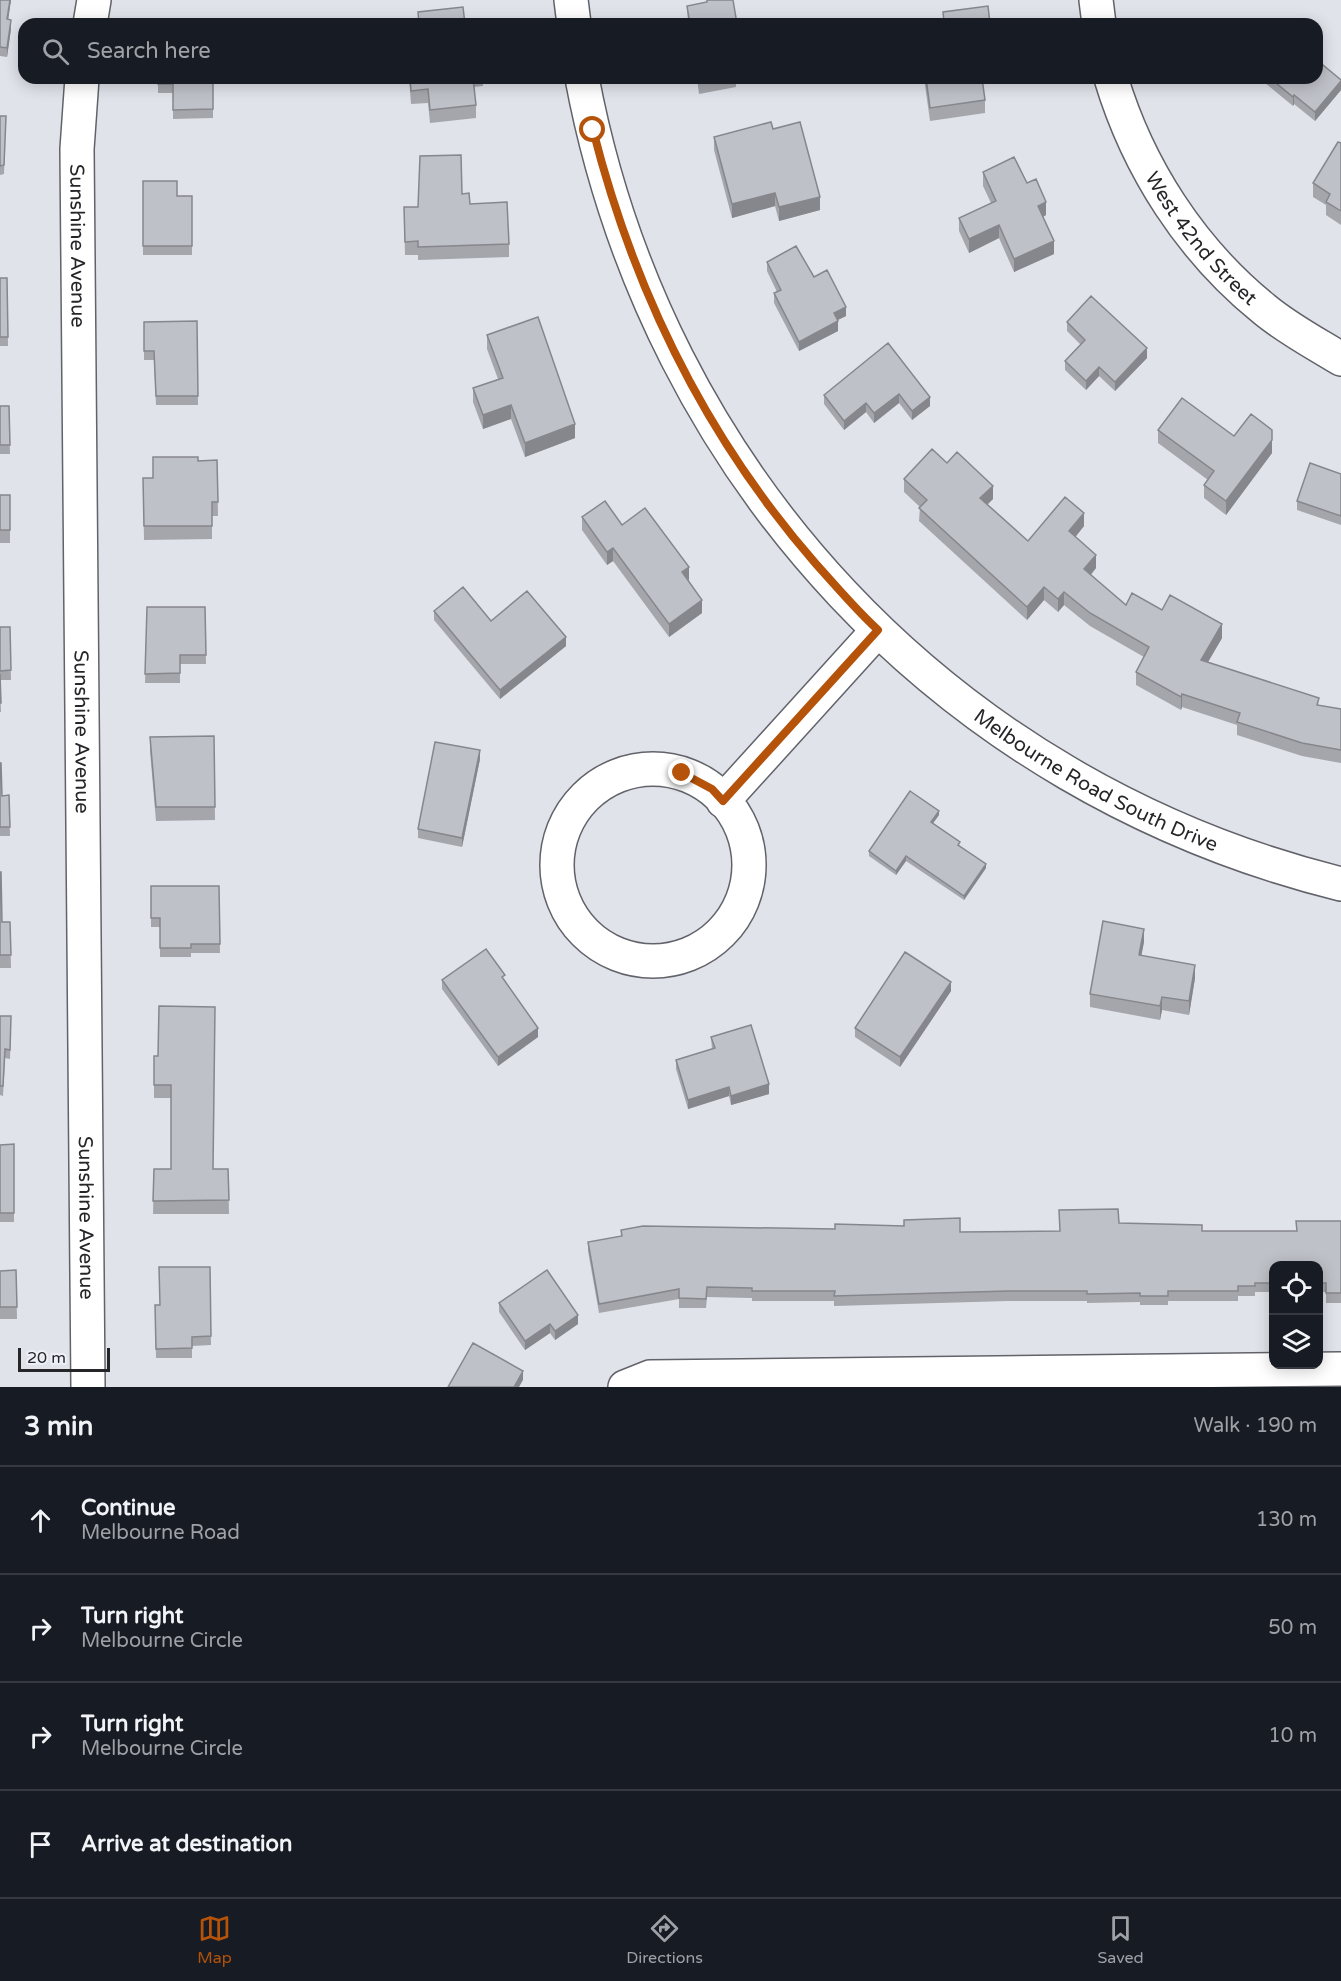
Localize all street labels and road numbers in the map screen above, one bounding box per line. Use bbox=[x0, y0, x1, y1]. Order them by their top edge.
street label: Sunshine Avenue bbox=[64, 164, 90, 328]
street label: West 42nd Street bbox=[1140, 168, 1262, 311]
street label: Sunshine Avenue bbox=[68, 650, 94, 814]
street label: Melbourne Road South Drive bbox=[969, 704, 1221, 857]
street label: Sunshine Avenue bbox=[73, 1136, 98, 1300]

